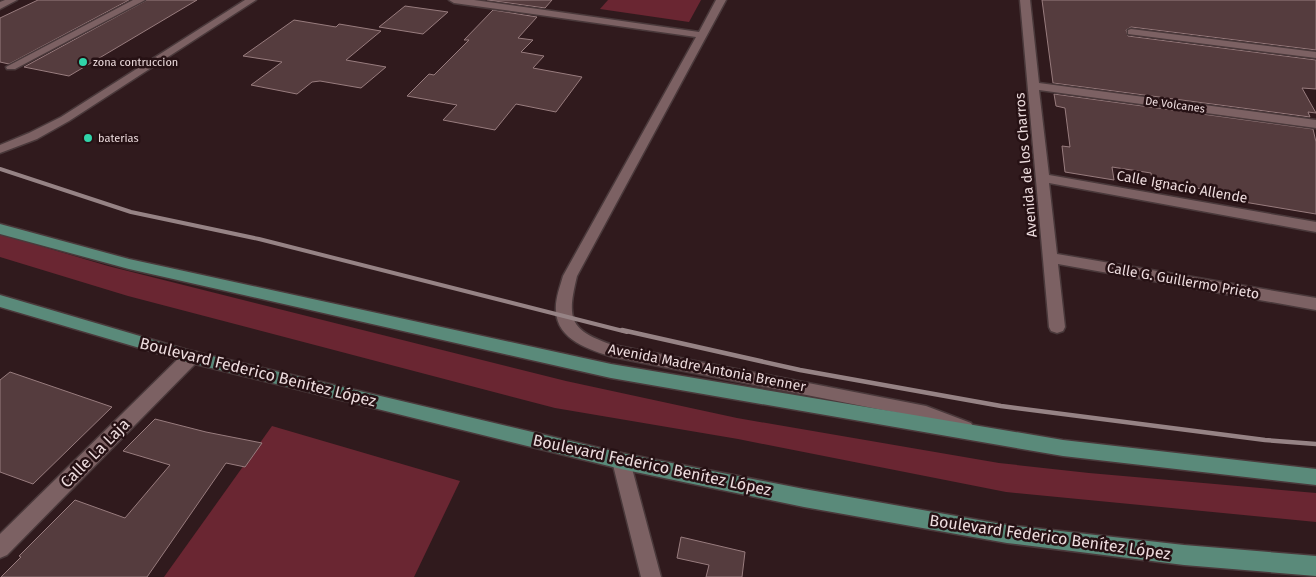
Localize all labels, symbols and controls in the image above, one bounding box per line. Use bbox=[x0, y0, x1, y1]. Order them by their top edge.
marker: zona contruccion bbox=[77, 56, 89, 68]
place label: zona contruccion bbox=[93, 56, 178, 69]
street label: Avenida de los Charros bbox=[1011, 92, 1041, 238]
street label: De Volcanes bbox=[1144, 94, 1206, 116]
marker: baterias bbox=[82, 132, 94, 144]
place label: baterias bbox=[98, 132, 139, 145]
street label: Calle Ignacio Allende bbox=[1115, 167, 1249, 207]
street label: Calle G. Guillermo Prieto bbox=[1105, 259, 1261, 303]
street label: Boulevard Federico Benítez López bbox=[138, 333, 378, 411]
street label: Avenida Madre Antonia Brenner bbox=[607, 340, 808, 396]
street label: Calle La Laja bbox=[57, 415, 133, 491]
street label: Boulevard Federico Benítez López bbox=[531, 430, 773, 500]
street label: Boulevard Federico Benítez López bbox=[928, 511, 1172, 563]

